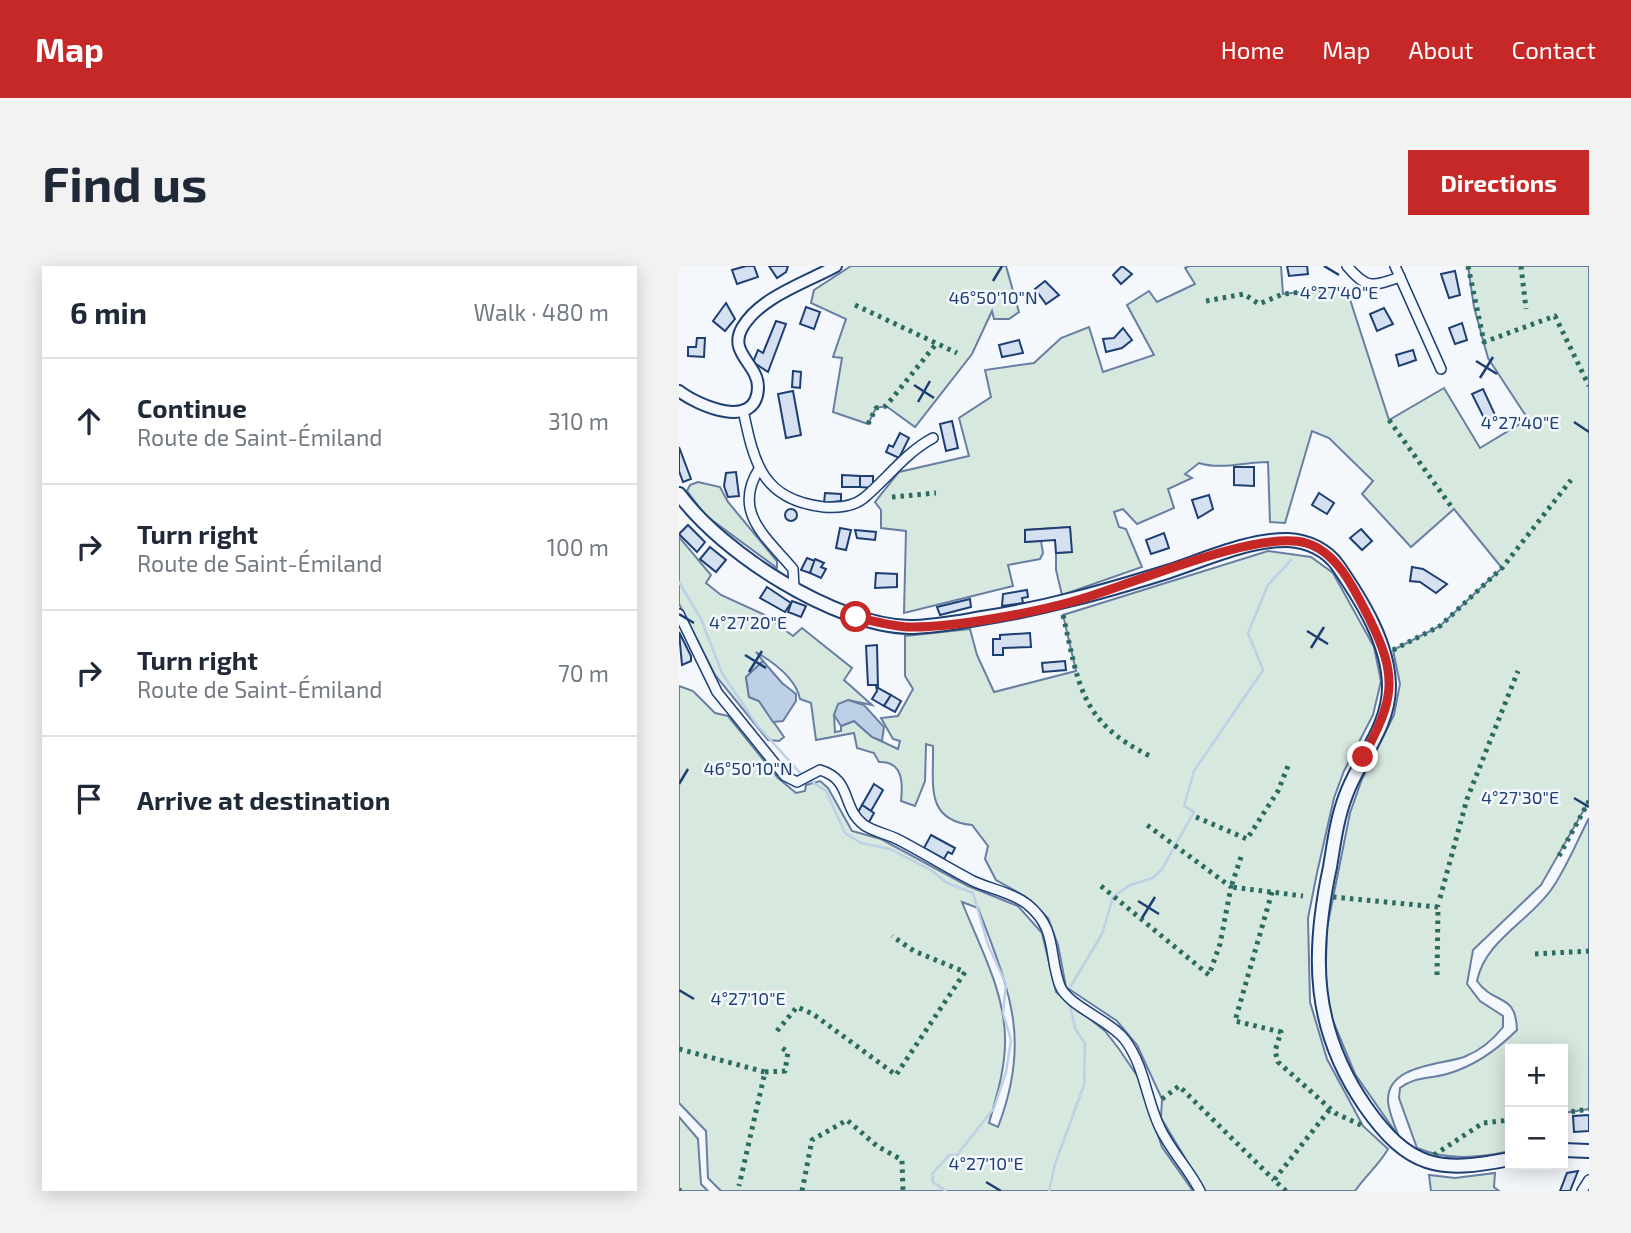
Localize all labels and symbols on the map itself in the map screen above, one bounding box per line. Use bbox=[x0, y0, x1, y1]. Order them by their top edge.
text: 4°27'40"E bbox=[1300, 281, 1378, 303]
text: 46°50'10"N bbox=[948, 286, 1038, 308]
text: 4°27'40"E bbox=[1481, 411, 1559, 433]
route start bbox=[840, 601, 871, 632]
text: 4°27'20"E bbox=[709, 611, 787, 633]
route end bbox=[1347, 741, 1378, 772]
text: 46°50'10"N bbox=[703, 757, 793, 779]
text: 4°27'30"E bbox=[1481, 786, 1559, 808]
text: 4°27'10"E bbox=[710, 987, 786, 1009]
text: 4°27'10"E bbox=[948, 1152, 1024, 1174]

